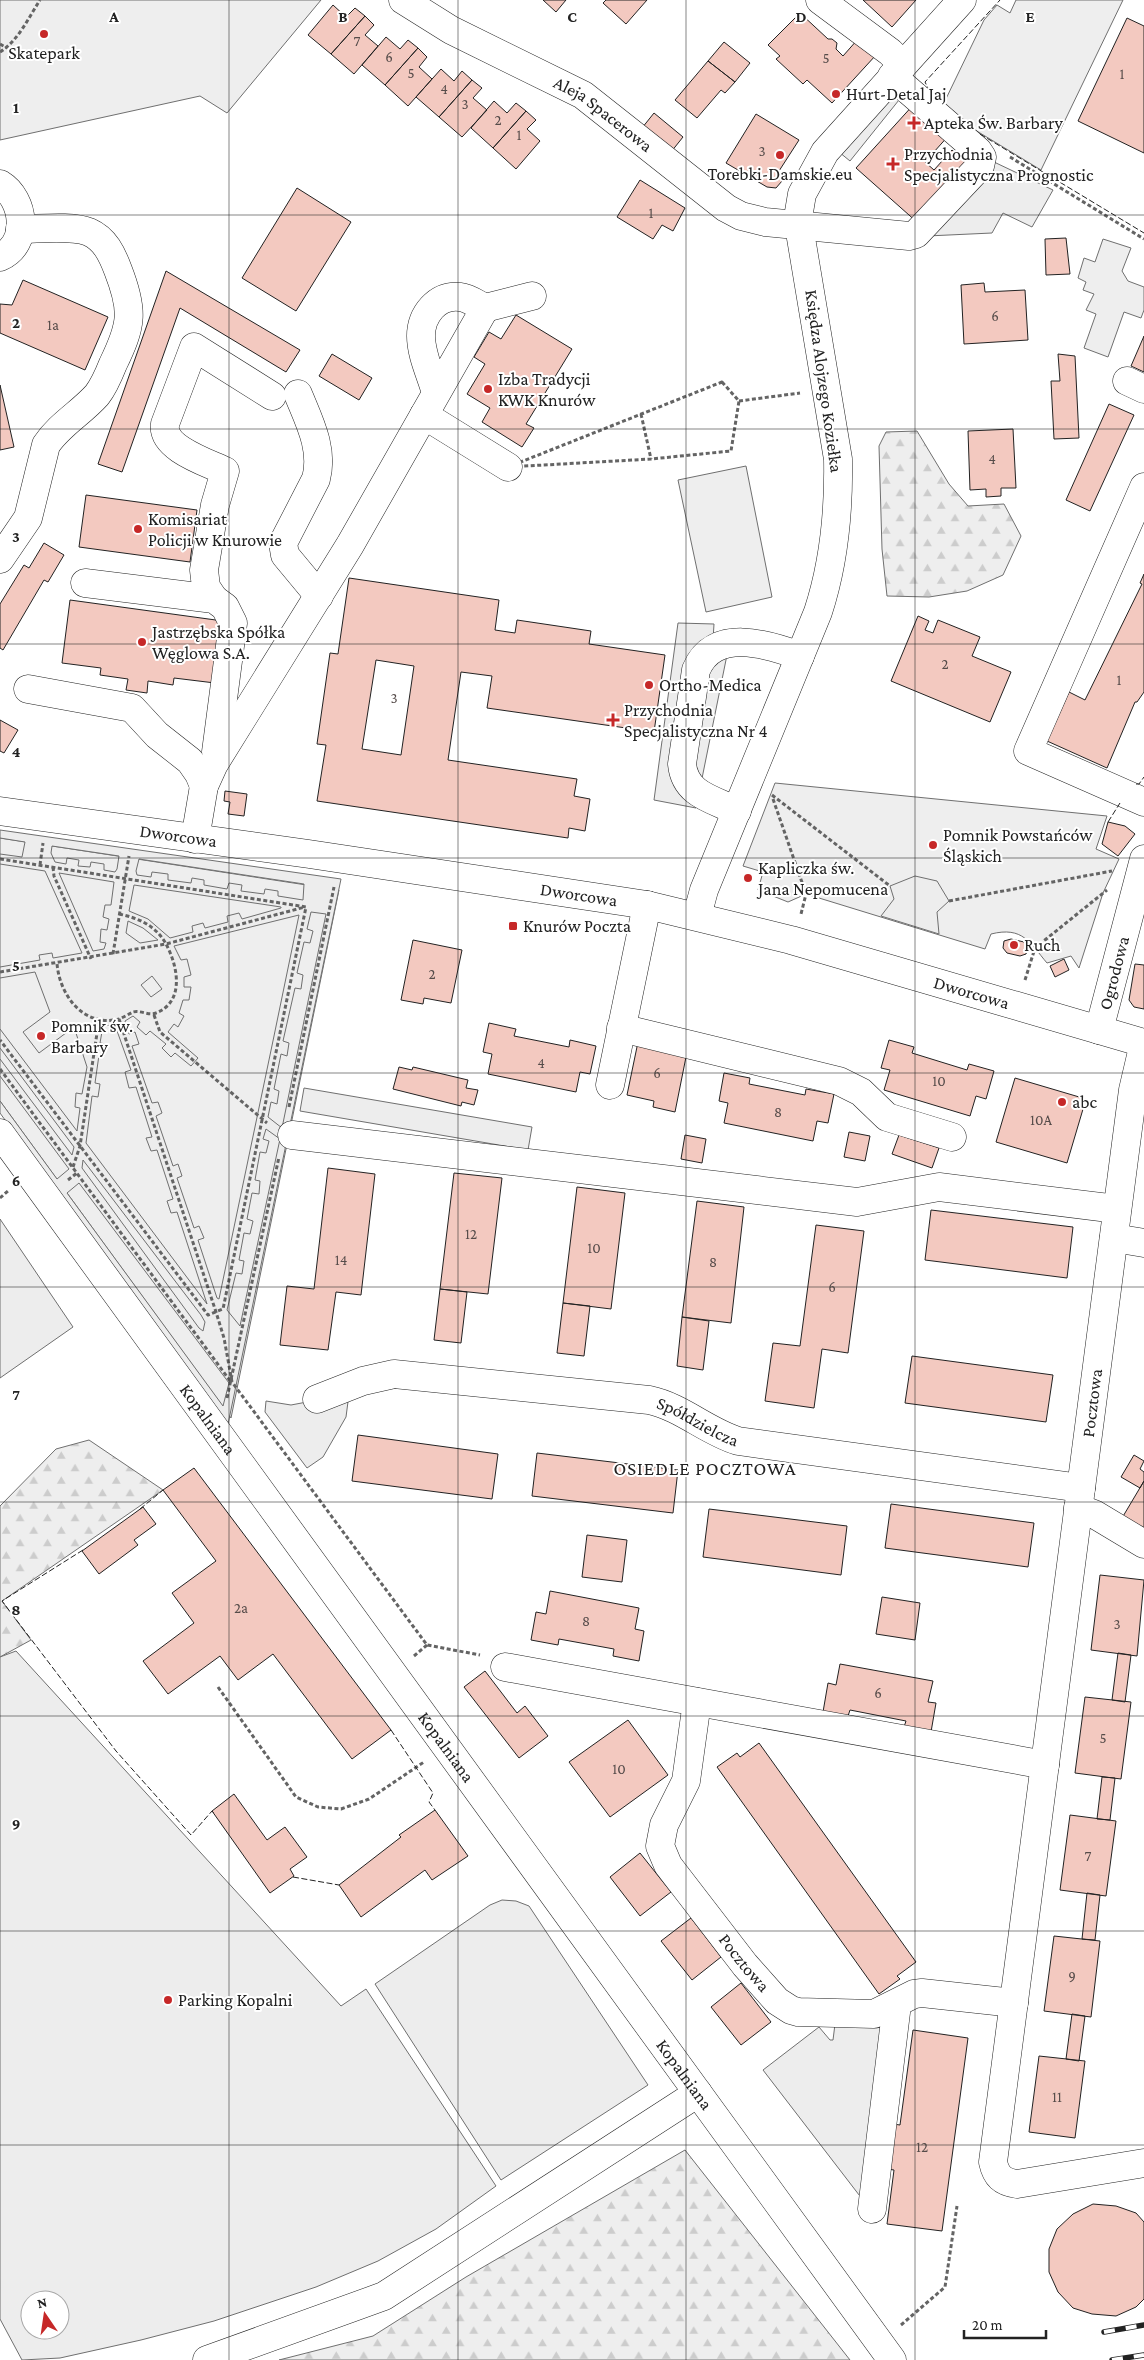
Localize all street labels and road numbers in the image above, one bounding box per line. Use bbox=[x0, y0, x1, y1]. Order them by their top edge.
street label: Aleja Spacerowa bbox=[551, 72, 656, 156]
street label: Księdza Alojzego Koziełka bbox=[800, 288, 847, 474]
street label: Dworcowa bbox=[138, 821, 218, 851]
street label: Dworcowa bbox=[539, 879, 619, 910]
street label: Ogrodowa bbox=[1095, 934, 1133, 1012]
street label: Dworcowa bbox=[931, 972, 1012, 1013]
street label: Pocztowa bbox=[1078, 1368, 1106, 1438]
street label: Kopalniana bbox=[176, 1380, 240, 1459]
street label: Spółdzielcza bbox=[654, 1393, 741, 1450]
street label: Kopalniana bbox=[414, 1708, 479, 1786]
street label: Pocztowa bbox=[715, 1930, 774, 1996]
street label: Kopalniana bbox=[652, 2035, 717, 2114]

